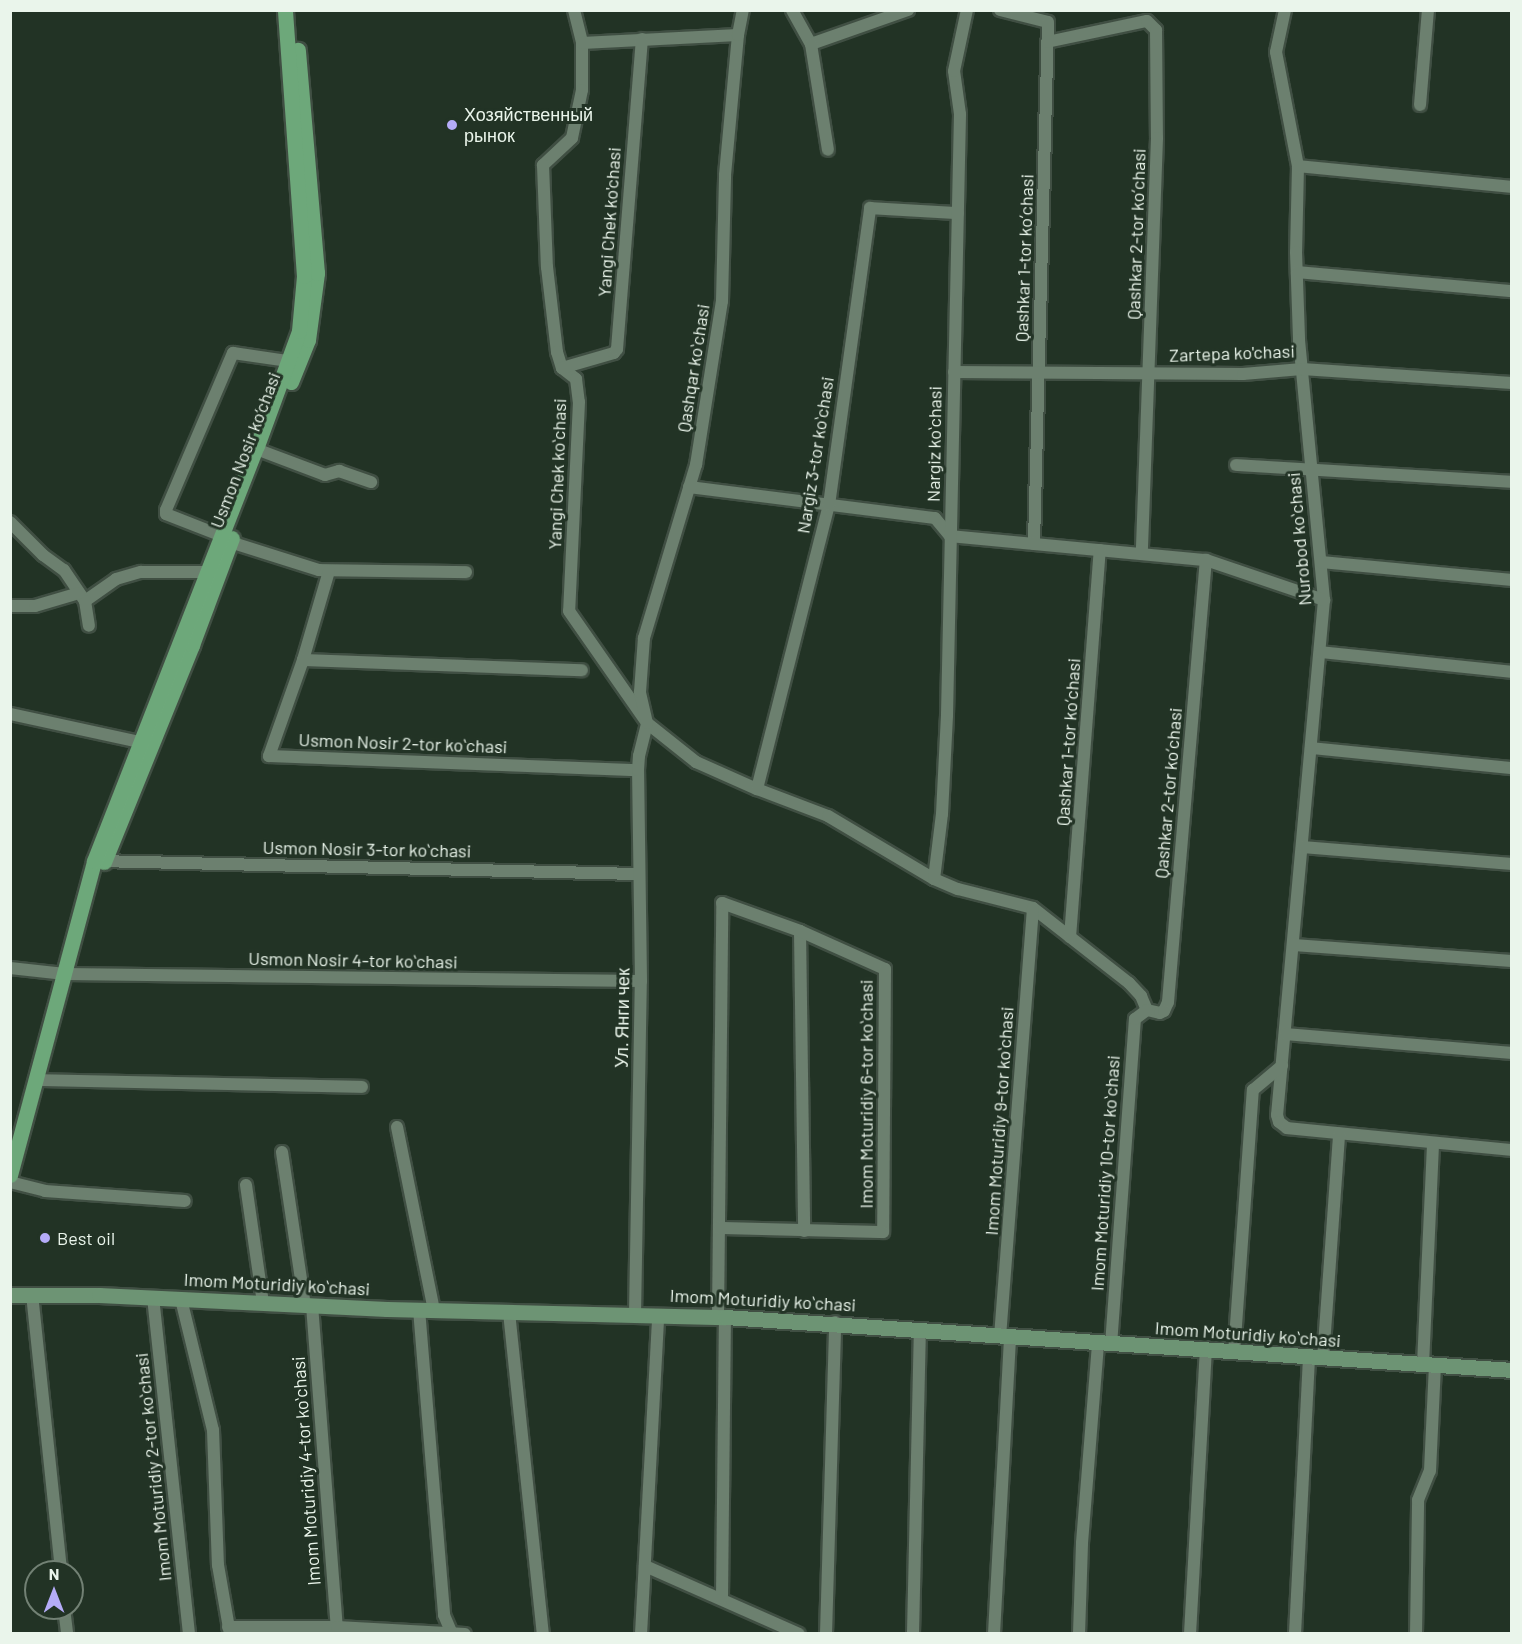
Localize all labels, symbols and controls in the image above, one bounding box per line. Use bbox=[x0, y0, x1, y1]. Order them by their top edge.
place label: Хозяйственный рынок bbox=[464, 104, 593, 146]
marker: Хозяйственный рынок bbox=[445, 118, 459, 132]
street label: Yangi Chek ko'chasi bbox=[593, 146, 625, 298]
street label: Qashkar 2-tor koʼchasi bbox=[1122, 148, 1150, 320]
street label: Qashkar 1-tor koʼchasi bbox=[1010, 174, 1038, 342]
street label: Qashqar koʻchasi bbox=[672, 302, 714, 434]
street label: Zartepa ko'chasi bbox=[1169, 340, 1295, 366]
street label: Usmon Nosir ko‘chasi bbox=[205, 369, 285, 531]
street label: Nargiz 3-tor koʻchasi bbox=[792, 375, 838, 535]
street label: Nargiz koʻchasi bbox=[922, 386, 946, 502]
street label: Yangi Chek koʻchasi bbox=[544, 398, 570, 550]
street label: Nurobod koʻchasi bbox=[1282, 472, 1316, 606]
street label: Qashkar 1-tor koʼchasi bbox=[1051, 657, 1085, 827]
street label: Qashkar 2-tor koʼchasi bbox=[1150, 707, 1186, 879]
street label: Usmon Nosir 2-tor koʻchasi bbox=[298, 729, 508, 757]
street label: Usmon Nosir 3-tor koʻchasi bbox=[263, 836, 471, 862]
street label: Usmon Nosir 4-tor koʻchasi bbox=[248, 947, 458, 973]
street label: Ул. Янги чек bbox=[610, 968, 634, 1068]
street label: Imom Moturidiy 6-tor koʻchasi bbox=[855, 980, 877, 1208]
street label: Imom Moturidiy 9-tor koʻchasi bbox=[980, 1006, 1018, 1236]
street label: Imom Moturidiy 10-tor koʻchasi bbox=[1086, 1054, 1124, 1292]
place label: Best oil bbox=[57, 1227, 115, 1249]
marker: Best oil bbox=[38, 1231, 52, 1245]
street label: Imom Moturidiy koʻchasi bbox=[183, 1268, 371, 1300]
street label: Imom Moturidiy koʻchasi bbox=[669, 1284, 857, 1316]
street label: Imom Moturidiy koʻchasi bbox=[1154, 1317, 1342, 1351]
street label: Imom Moturidiy 2-tor koʻchasi bbox=[130, 1352, 176, 1582]
street label: Imom Moturidiy 4-tor koʻchasi bbox=[287, 1356, 325, 1586]
north arrow bbox=[24, 1560, 84, 1620]
text: N bbox=[49, 1564, 59, 1583]

